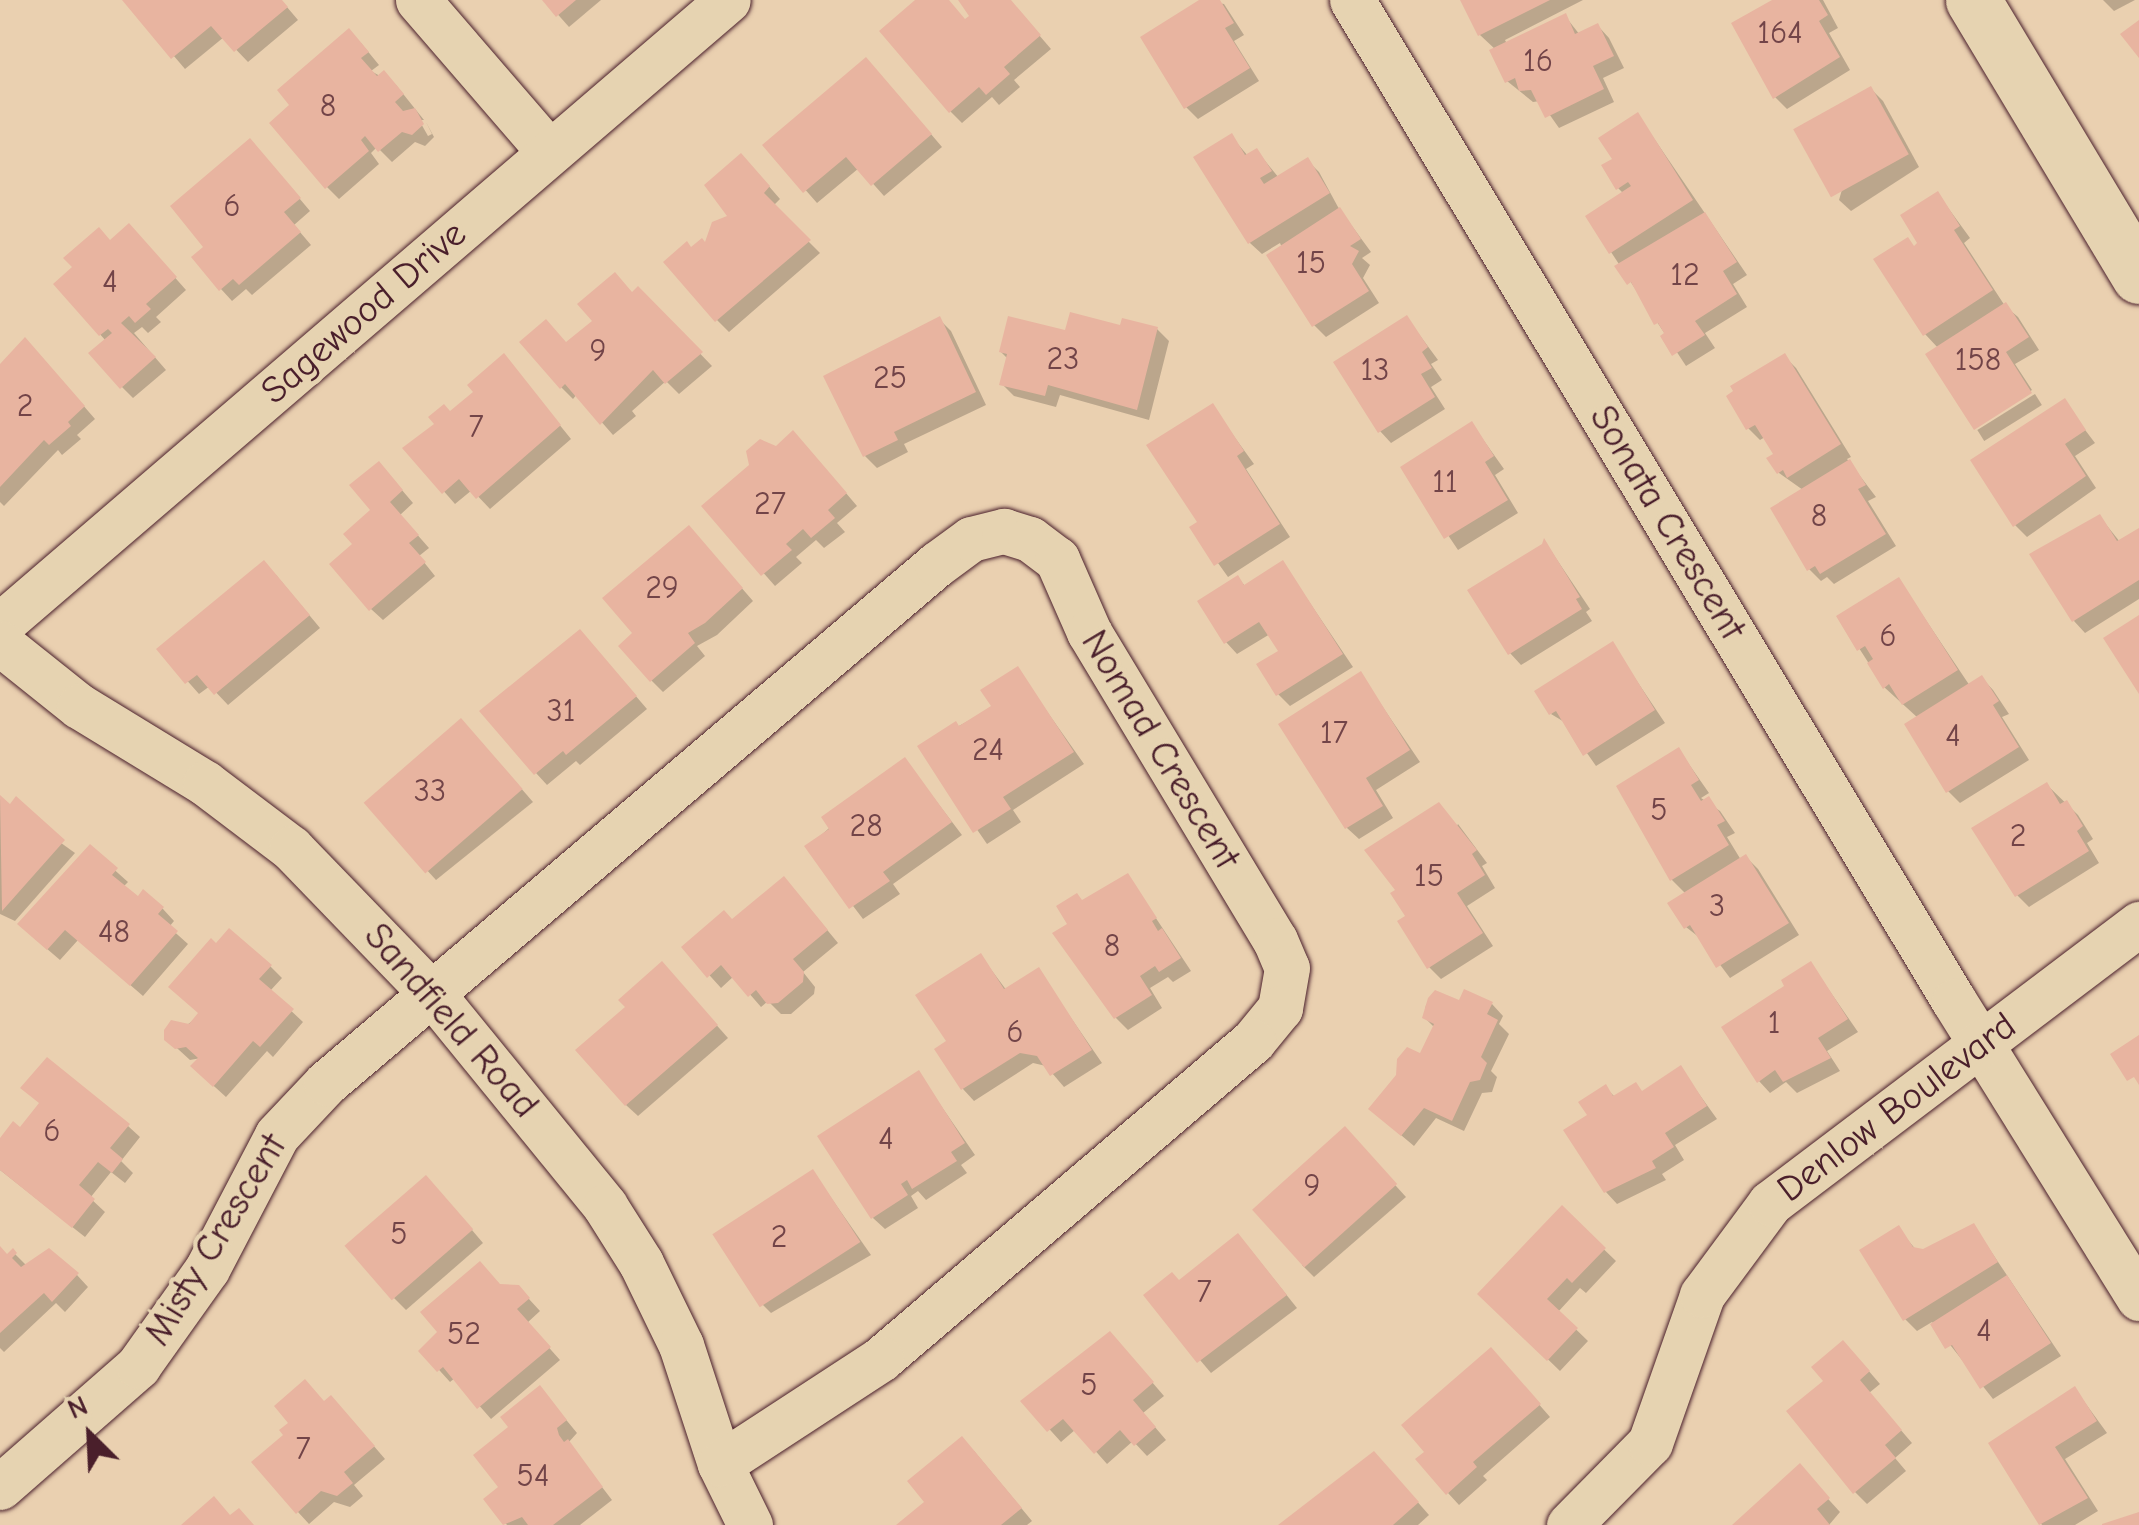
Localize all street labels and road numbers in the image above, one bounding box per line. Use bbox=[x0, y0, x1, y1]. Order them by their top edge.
street label: Sagewood Drive bbox=[252, 212, 476, 414]
street label: Sonata Crescent bbox=[1579, 397, 1755, 649]
street label: Nomad Crescent bbox=[1071, 622, 1249, 878]
street label: Sandfield Road bbox=[354, 914, 548, 1128]
street label: Denlow Boulevard bbox=[1769, 1004, 2025, 1212]
street label: Misty Crescent bbox=[135, 1126, 297, 1354]

